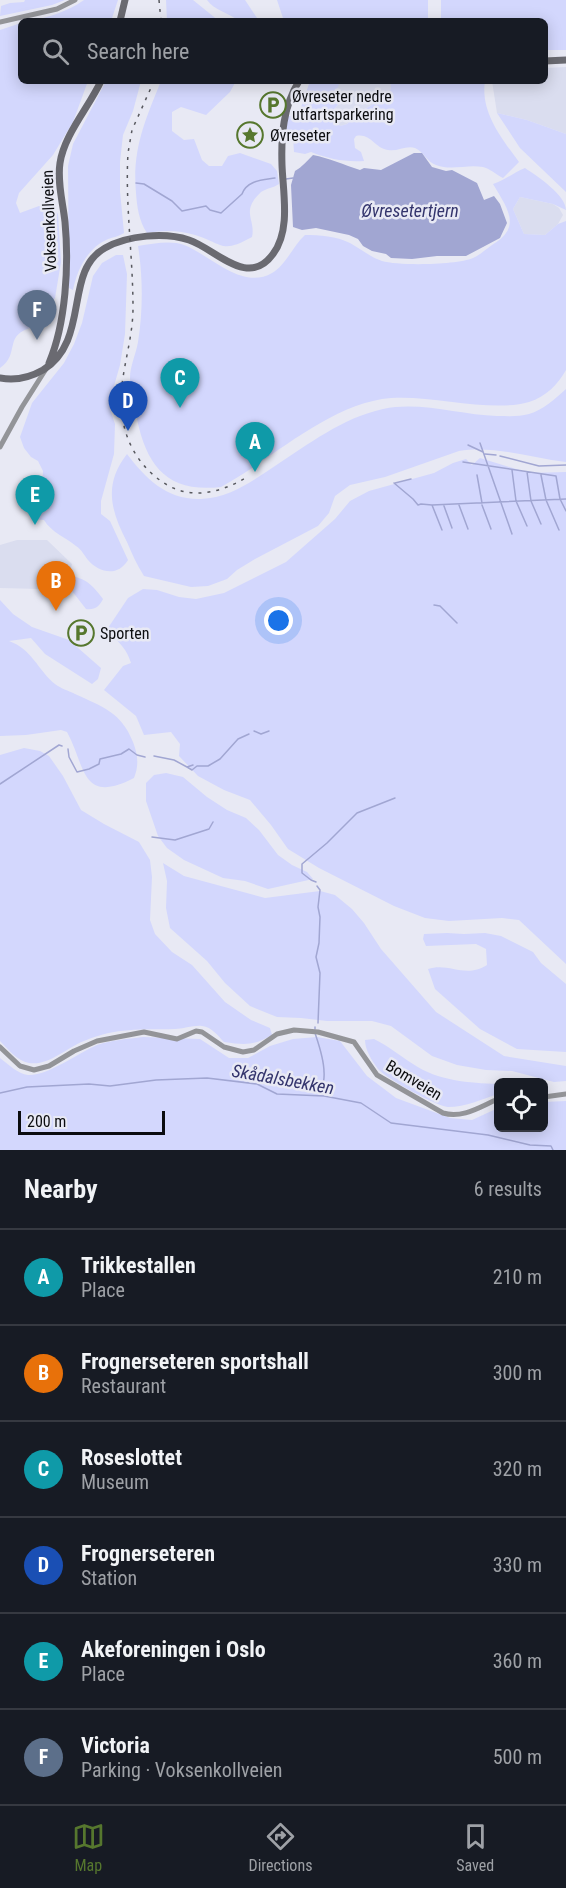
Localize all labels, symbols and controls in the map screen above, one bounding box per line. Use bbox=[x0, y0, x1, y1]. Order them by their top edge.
search box bbox=[18, 18, 548, 84]
icon: search bbox=[39, 35, 72, 68]
text: Search here bbox=[87, 39, 189, 64]
place label: Øvreseter nedre utfartsparkering bbox=[292, 87, 394, 124]
parking icon: Øvreseter nedre utfartsparkering bbox=[258, 90, 288, 120]
place icon: Øvreseter bbox=[235, 120, 265, 150]
place label: Øvreseter bbox=[270, 126, 331, 145]
street label: Voksenkollveien bbox=[38, 170, 60, 272]
water label: Øvresetertjern bbox=[361, 200, 459, 221]
pin: F bbox=[18, 290, 57, 340]
pin: C bbox=[160, 358, 200, 408]
pin: D bbox=[108, 382, 148, 431]
pin: A bbox=[236, 422, 274, 472]
pin: E bbox=[15, 476, 54, 525]
pin: B bbox=[36, 562, 76, 611]
your location bbox=[264, 606, 293, 635]
parking icon: Sporten bbox=[66, 618, 96, 648]
place label: Sporten bbox=[100, 624, 149, 643]
street label: Bomveien bbox=[383, 1056, 445, 1104]
water label: Skådalsbekken bbox=[230, 1060, 336, 1098]
map controls bbox=[494, 1078, 548, 1132]
button: locate bbox=[494, 1078, 548, 1132]
scale bar bbox=[18, 1108, 165, 1136]
text: 200 m bbox=[27, 1112, 66, 1131]
text: Nearby bbox=[24, 1174, 98, 1204]
text: 6 results bbox=[474, 1177, 542, 1201]
text: Trikkestallen bbox=[81, 1253, 196, 1278]
text: A bbox=[38, 1265, 49, 1289]
text: 210 m bbox=[493, 1265, 542, 1289]
text: Place bbox=[81, 1278, 125, 1302]
text: Frognerseteren sportshall bbox=[81, 1349, 309, 1374]
text: B bbox=[38, 1361, 49, 1385]
text: 300 m bbox=[493, 1361, 542, 1385]
text: Restaurant bbox=[81, 1374, 166, 1398]
text: Roseslottet bbox=[81, 1445, 182, 1470]
text: C bbox=[38, 1457, 49, 1481]
text: 320 m bbox=[493, 1457, 542, 1481]
text: Museum bbox=[81, 1470, 149, 1494]
text: Frognerseteren bbox=[81, 1541, 215, 1566]
text: D bbox=[38, 1553, 49, 1577]
text: 330 m bbox=[493, 1553, 542, 1577]
text: Station bbox=[81, 1566, 137, 1590]
text: Akeforeningen i Oslo bbox=[81, 1637, 266, 1662]
text: E bbox=[39, 1649, 48, 1673]
text: 360 m bbox=[493, 1649, 542, 1673]
text: Place bbox=[81, 1662, 125, 1686]
text: Victoria bbox=[81, 1733, 150, 1758]
text: F bbox=[39, 1745, 48, 1769]
text: 500 m bbox=[493, 1745, 542, 1769]
text: Parking · Voksenkollveien bbox=[81, 1758, 283, 1782]
tab: Map bbox=[72, 1820, 105, 1875]
tab: Directions bbox=[249, 1820, 312, 1875]
tab: Saved bbox=[456, 1820, 494, 1875]

